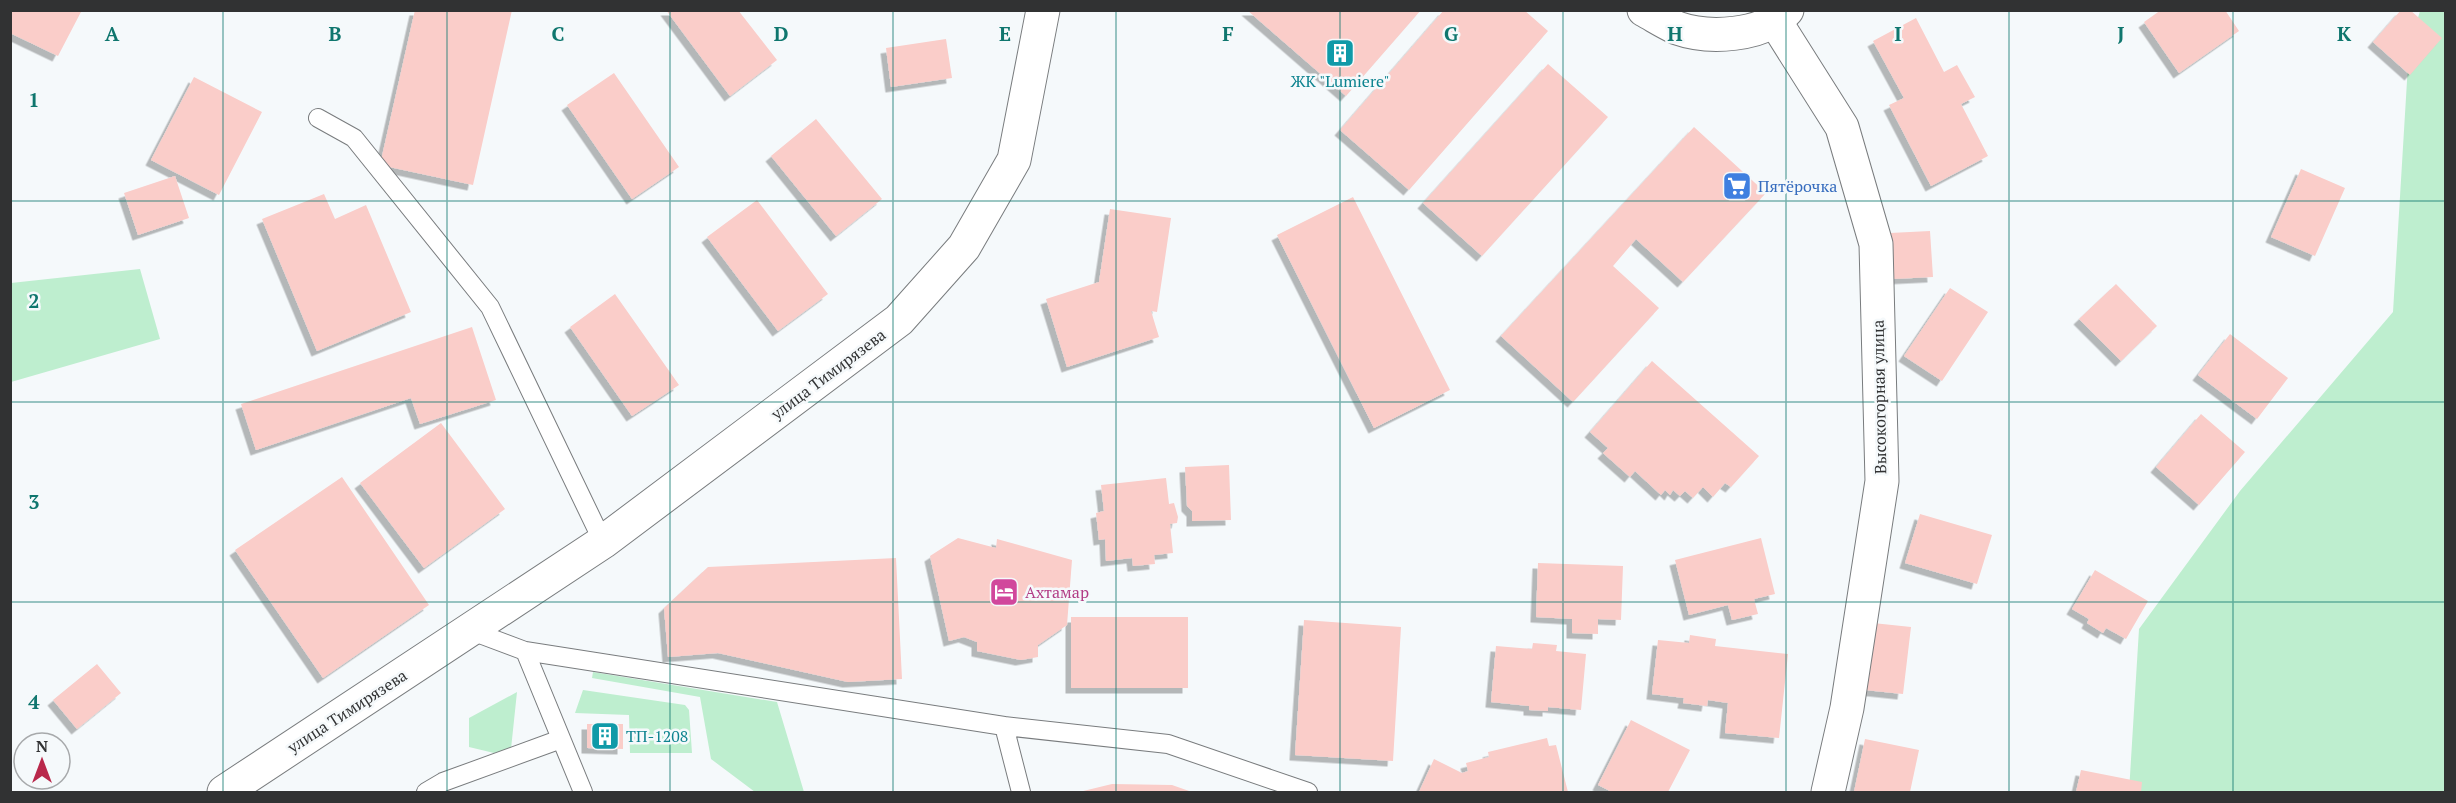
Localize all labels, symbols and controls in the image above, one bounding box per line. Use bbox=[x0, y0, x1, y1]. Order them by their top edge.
text: A bbox=[105, 20, 120, 47]
text: B bbox=[329, 20, 342, 47]
text: C bbox=[551, 20, 565, 47]
text: D bbox=[774, 20, 788, 47]
text: E bbox=[999, 20, 1011, 47]
text: F bbox=[1222, 20, 1234, 47]
text: G bbox=[1444, 20, 1458, 47]
text: H bbox=[1667, 20, 1683, 47]
text: I bbox=[1894, 20, 1902, 47]
text: J bbox=[2117, 20, 2125, 47]
text: K bbox=[2337, 20, 2352, 47]
building icon: ЖК "Lumiere" bbox=[1324, 37, 1356, 69]
place label: ЖК "Lumiere" bbox=[1290, 70, 1390, 92]
text: 1 bbox=[28, 86, 40, 113]
supermarket icon: Пятёрочка bbox=[1721, 170, 1753, 202]
place label: Пятёрочка bbox=[1758, 175, 1837, 197]
text: 2 bbox=[28, 287, 40, 314]
street label: Высокогорная улица bbox=[1867, 320, 1891, 474]
street label: улица Тимирязева bbox=[765, 324, 890, 425]
text: 3 bbox=[28, 488, 40, 515]
hotel icon: Ахтамар bbox=[988, 576, 1020, 608]
place label: Ахтамар bbox=[1025, 581, 1089, 603]
street label: улица Тимирязева bbox=[282, 664, 411, 758]
text: 4 bbox=[28, 688, 40, 715]
building icon: ТП-1208 bbox=[589, 720, 621, 752]
place label: ТП-1208 bbox=[626, 725, 688, 747]
north arrow bbox=[12, 731, 72, 791]
text: N bbox=[36, 735, 48, 757]

